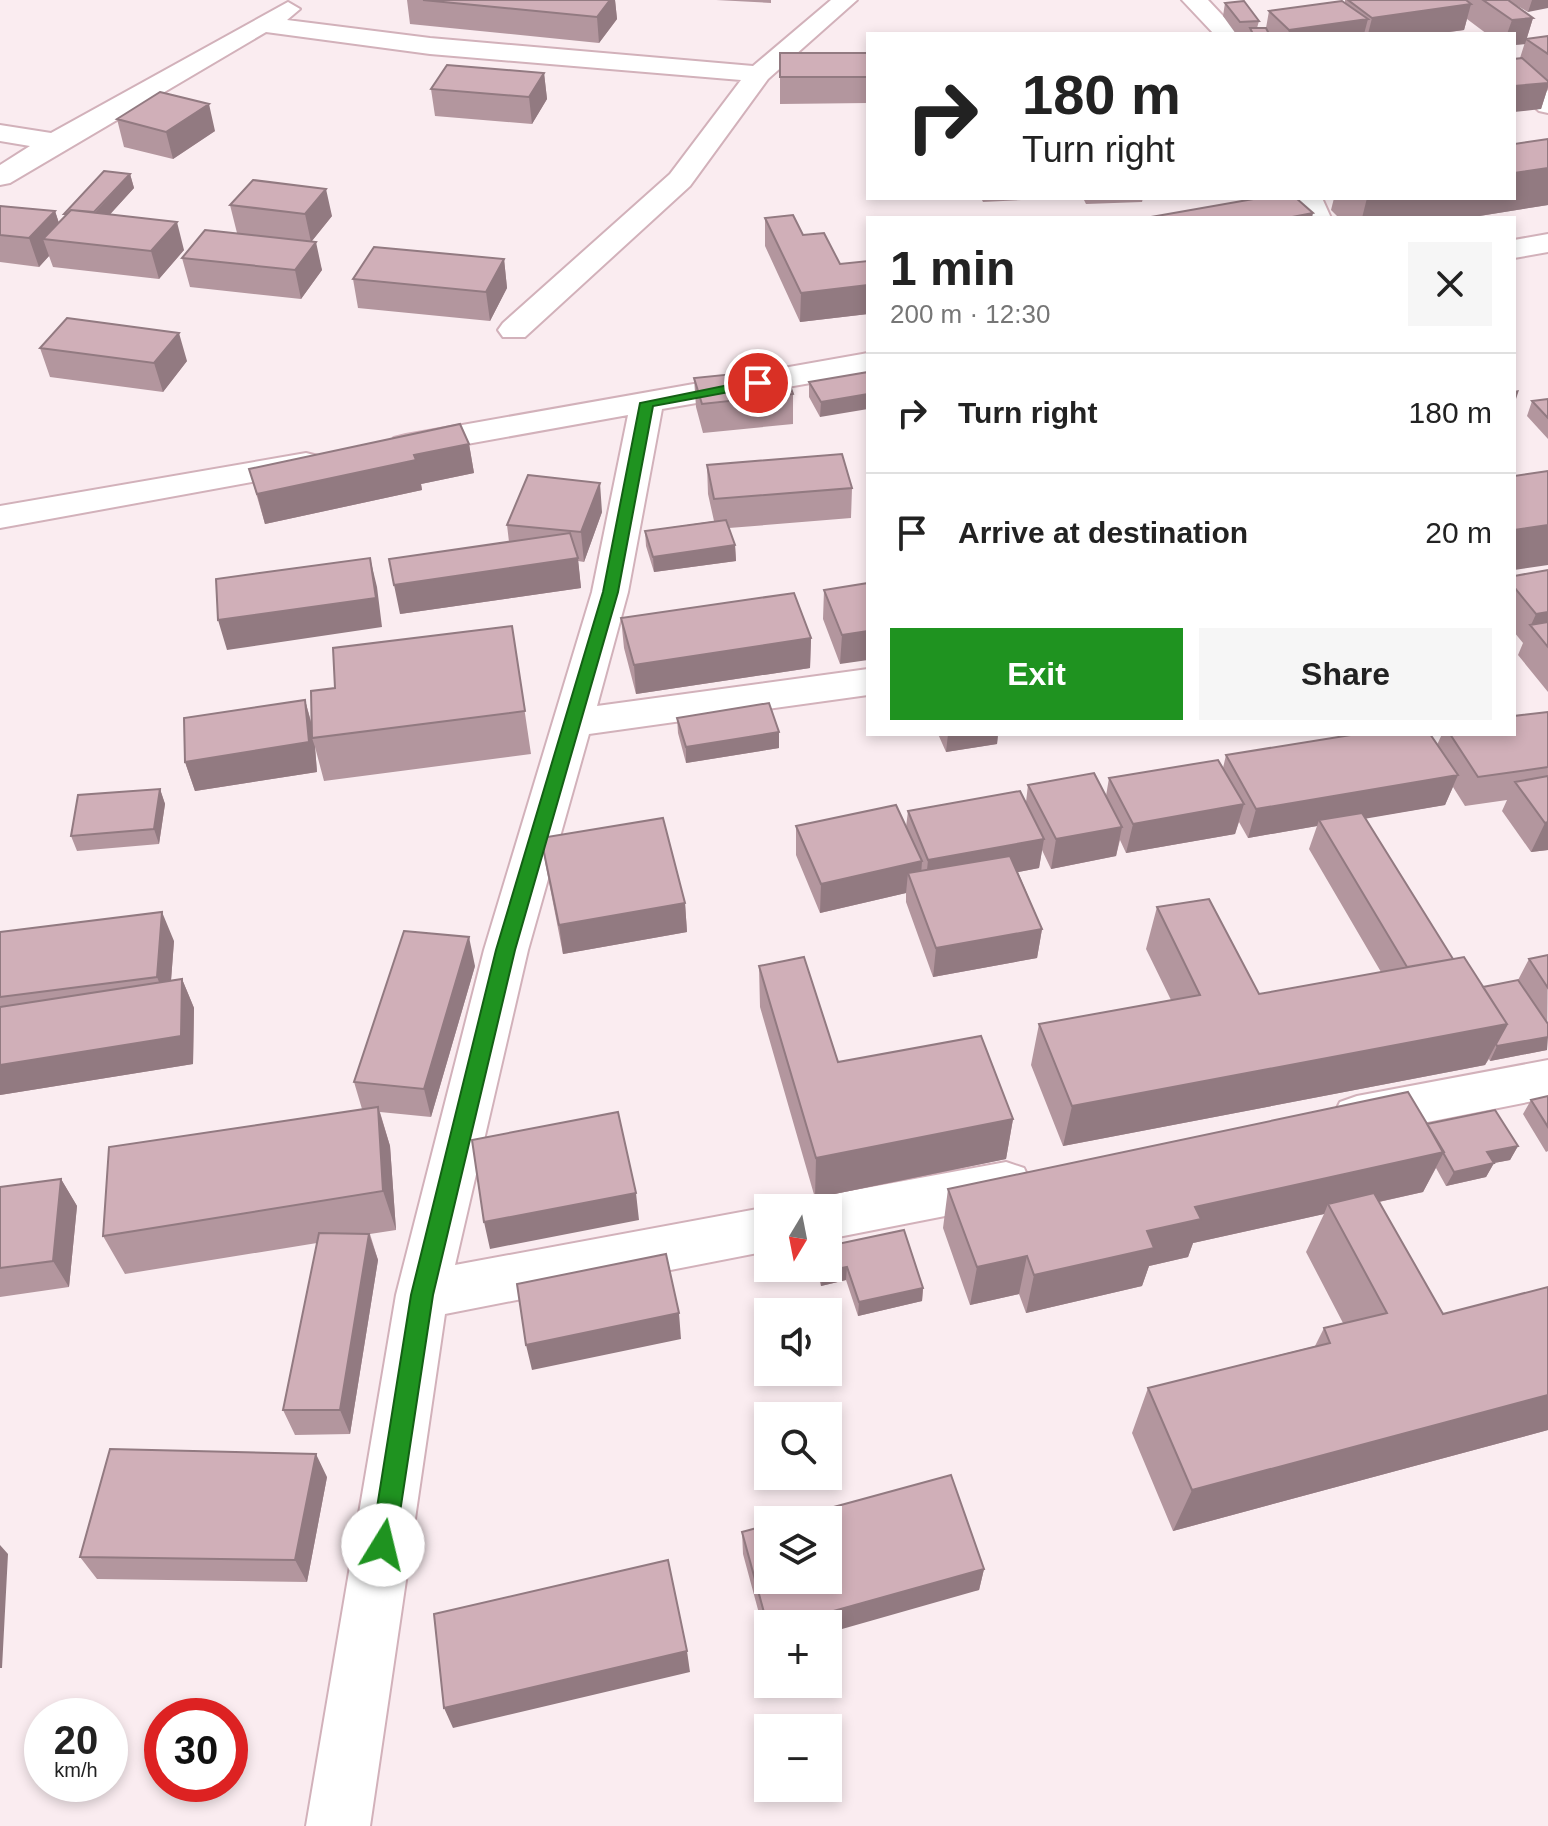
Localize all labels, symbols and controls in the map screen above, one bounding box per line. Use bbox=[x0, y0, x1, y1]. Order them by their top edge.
text: 180 m bbox=[1022, 63, 1181, 126]
icon: right bbox=[890, 64, 994, 168]
text: Turn right bbox=[1022, 129, 1175, 170]
text: 1 min bbox=[890, 242, 1015, 295]
button: close bbox=[1408, 242, 1492, 326]
text: 200 m · 12:30 bbox=[890, 299, 1050, 329]
pin bbox=[724, 349, 792, 417]
icon: arrive bbox=[736, 361, 780, 405]
icon: right bbox=[890, 391, 934, 435]
text: Turn right bbox=[958, 396, 1097, 429]
text: 180 m bbox=[1409, 396, 1492, 429]
icon: arrive bbox=[890, 511, 934, 555]
text: Arrive at destination bbox=[958, 516, 1248, 549]
text: 20 m bbox=[1425, 516, 1492, 549]
button: Exit bbox=[890, 628, 1183, 720]
button: Share bbox=[1199, 628, 1492, 720]
north arrow bbox=[754, 1194, 842, 1282]
map controls bbox=[754, 1194, 842, 1802]
button: sound bbox=[754, 1298, 842, 1386]
button: search bbox=[754, 1402, 842, 1490]
position arrow bbox=[341, 1503, 425, 1587]
button: layers bbox=[754, 1506, 842, 1594]
button: + bbox=[754, 1610, 842, 1698]
speed limit sign: 30 bbox=[144, 1698, 248, 1802]
button: − bbox=[754, 1714, 842, 1802]
text: 20 bbox=[54, 1718, 98, 1762]
text: km/h bbox=[54, 1759, 98, 1781]

